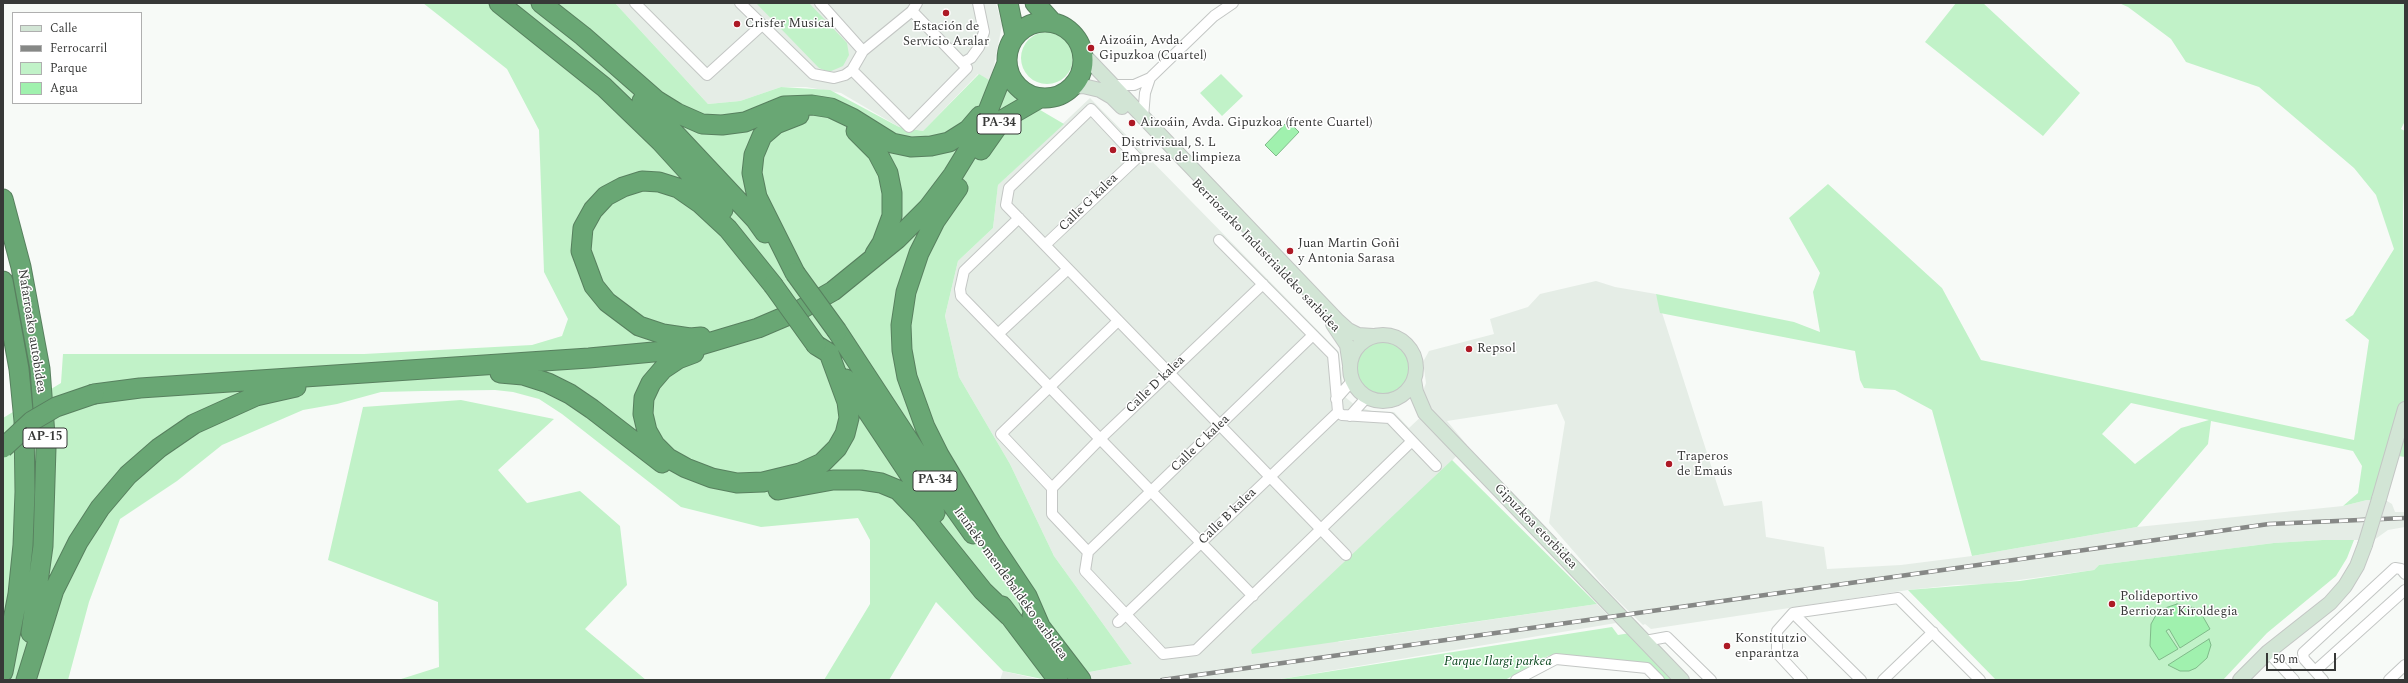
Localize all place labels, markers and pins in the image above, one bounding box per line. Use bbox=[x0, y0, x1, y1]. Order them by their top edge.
marker: Estación de Servicio Aralar bbox=[941, 8, 951, 18]
place label: Crisfer Musical bbox=[745, 16, 834, 32]
marker: Crisfer Musical bbox=[732, 19, 742, 29]
place label: Estación de Servicio Aralar bbox=[903, 19, 989, 50]
place label: Aizoáin, Avda. Gipuzkoa (Cuartel) bbox=[1099, 33, 1207, 64]
marker: Aizoáin, Avda. Gipuzkoa (Cuartel) bbox=[1086, 43, 1096, 53]
place label: Aizoáin, Avda. Gipuzkoa (frente Cuartel) bbox=[1140, 115, 1373, 131]
marker: Aizoáin, Avda. Gipuzkoa (frente Cuartel) bbox=[1127, 118, 1137, 128]
place label: Distrivisual, S. L Empresa de limpieza bbox=[1121, 135, 1241, 166]
marker: Distrivisual, S. L Empresa de limpieza bbox=[1108, 145, 1118, 155]
place label: Juan Martin Goñi y Antonia Sarasa bbox=[1298, 236, 1399, 267]
marker: Juan Martin Goñi y Antonia Sarasa bbox=[1285, 246, 1295, 256]
place label: Repsol bbox=[1477, 341, 1516, 357]
marker: Repsol bbox=[1464, 344, 1474, 354]
place label: Traperos de Emaús bbox=[1677, 449, 1733, 480]
marker: Traperos de Emaús bbox=[1664, 459, 1674, 469]
place label: Polideportivo Berriozar Kiroldegia bbox=[2120, 589, 2238, 620]
marker: Polideportivo Berriozar Kiroldegia bbox=[2107, 599, 2117, 609]
place label: Konstitutzio enparantza bbox=[1735, 631, 1807, 662]
marker: Konstitutzio enparantza bbox=[1722, 641, 1732, 651]

